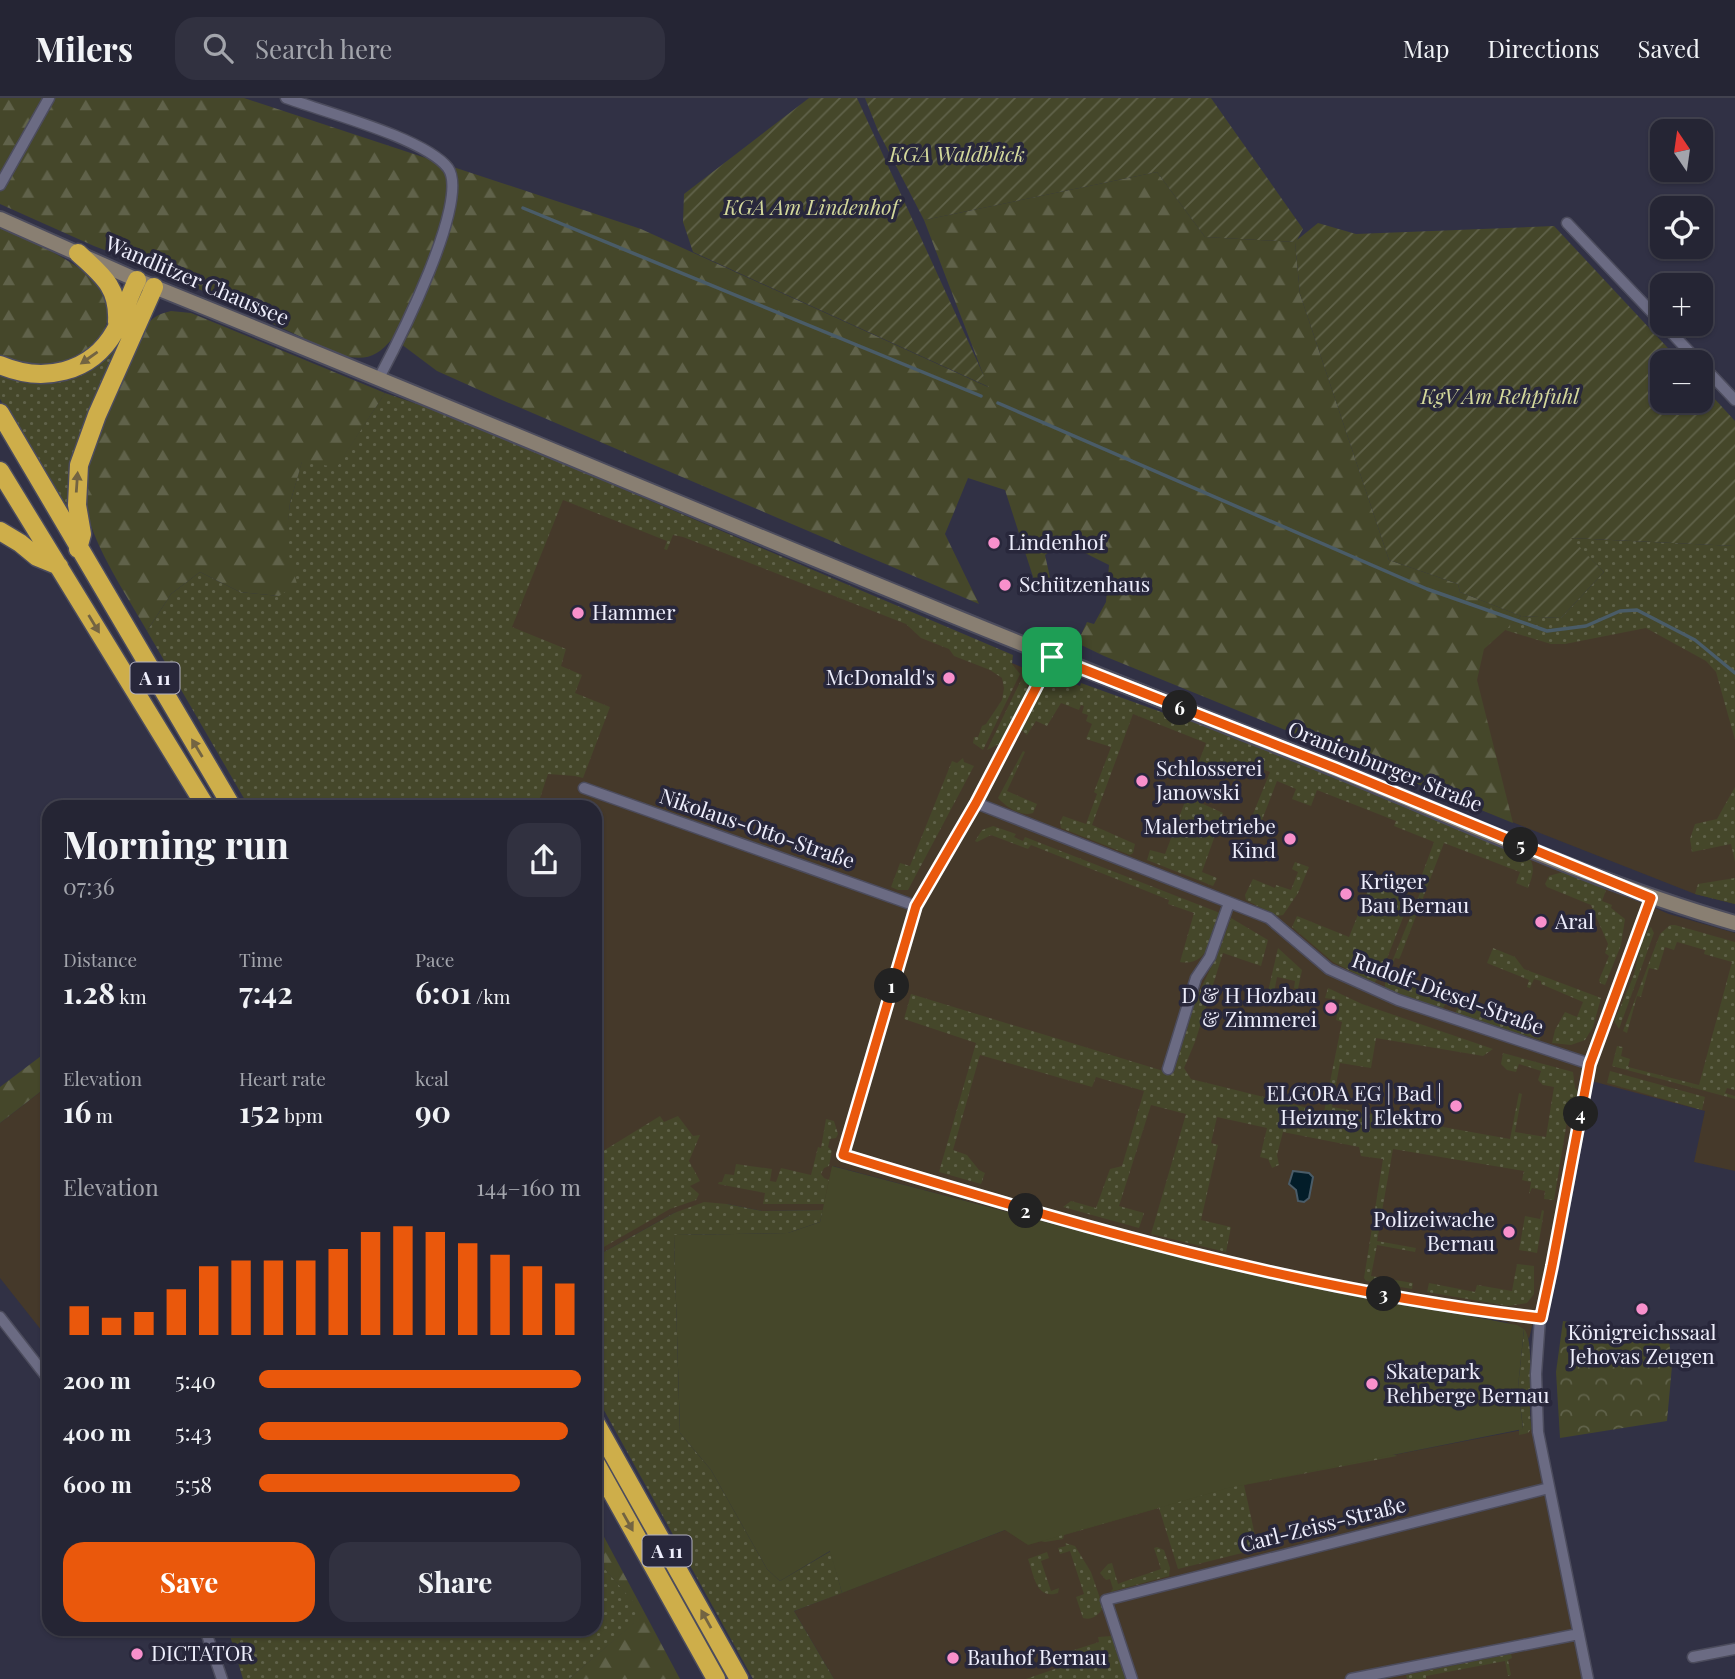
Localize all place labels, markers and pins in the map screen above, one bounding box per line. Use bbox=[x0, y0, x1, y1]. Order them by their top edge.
place label: Lindenhof bbox=[1008, 527, 1107, 555]
marker: Lindenhof bbox=[986, 535, 1002, 551]
place label: Schützenhaus bbox=[1019, 569, 1150, 597]
marker: Schützenhaus bbox=[997, 577, 1013, 593]
place label: Hammer bbox=[592, 597, 676, 625]
marker: Hammer bbox=[570, 605, 586, 621]
pin bbox=[1022, 627, 1082, 687]
place label: McDonald's bbox=[826, 662, 935, 690]
marker: McDonald's bbox=[941, 670, 957, 686]
pin: 6 bbox=[1162, 690, 1198, 726]
place label: Schlosserei Janowski bbox=[1155, 753, 1262, 805]
marker: Schlosserei Janowski bbox=[1134, 773, 1150, 789]
place label: Malerbetriebe Kind bbox=[1144, 811, 1276, 863]
pin: 5 bbox=[1504, 828, 1538, 862]
marker: Malerbetriebe Kind bbox=[1282, 831, 1298, 847]
place label: Krüger Bau Bernau bbox=[1360, 866, 1469, 918]
marker: Krüger Bau Bernau bbox=[1338, 886, 1354, 902]
place label: Aral bbox=[1554, 906, 1594, 934]
marker: Aral bbox=[1533, 914, 1549, 930]
pin: 1 bbox=[874, 968, 910, 1004]
place label: D & H Hozbau & Zimmerei bbox=[1181, 980, 1317, 1032]
marker: D & H Hozbau & Zimmerei bbox=[1323, 1000, 1339, 1016]
place label: ELGORA EG | Bad | Heizung | Elektro bbox=[1266, 1078, 1442, 1130]
pin: 4 bbox=[1564, 1096, 1598, 1132]
marker: ELGORA EG | Bad | Heizung | Elektro bbox=[1448, 1098, 1464, 1114]
pin: 2 bbox=[1009, 1194, 1044, 1228]
place label: Polizeiwache Bernau bbox=[1373, 1204, 1495, 1256]
marker: Polizeiwache Bernau bbox=[1501, 1224, 1517, 1240]
pin: 3 bbox=[1366, 1276, 1402, 1312]
marker: Königreichssaal Jehovas Zeugen bbox=[1634, 1301, 1650, 1317]
place label: Königreichssaal Jehovas Zeugen bbox=[1568, 1317, 1717, 1369]
place label: Skatepark Rehberge Bernau bbox=[1386, 1356, 1549, 1408]
marker: Skatepark Rehberge Bernau bbox=[1364, 1376, 1380, 1392]
place label: DICTATOR bbox=[151, 1638, 254, 1666]
place label: Bauhof Bernau bbox=[967, 1642, 1107, 1670]
marker: DICTATOR bbox=[129, 1646, 145, 1662]
marker: Bauhof Bernau bbox=[945, 1650, 961, 1666]

